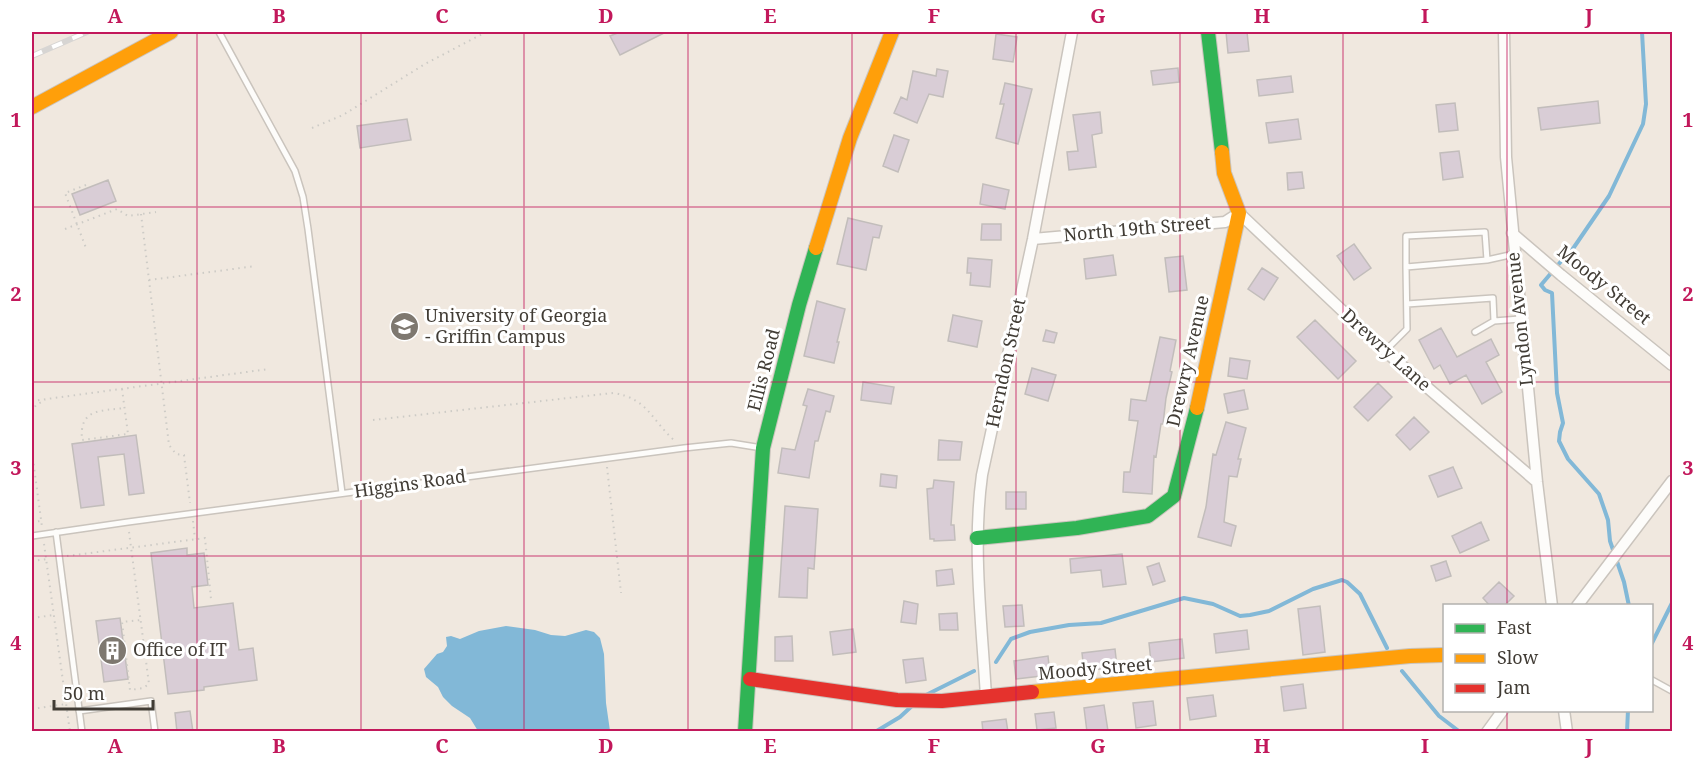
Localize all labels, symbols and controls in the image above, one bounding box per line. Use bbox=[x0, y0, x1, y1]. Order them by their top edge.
text: A bbox=[107, 2, 123, 29]
text: B bbox=[272, 2, 286, 29]
text: C bbox=[435, 2, 449, 29]
text: D bbox=[598, 2, 614, 29]
text: E bbox=[763, 2, 777, 29]
text: F bbox=[928, 2, 940, 29]
text: G bbox=[1090, 2, 1106, 29]
text: H bbox=[1254, 2, 1270, 29]
text: I bbox=[1421, 2, 1429, 29]
text: J bbox=[1584, 2, 1593, 29]
text: 1 bbox=[10, 106, 22, 133]
text: 1 bbox=[1682, 106, 1694, 133]
street label: North 19th Street bbox=[1062, 210, 1212, 246]
street label: Moody Street bbox=[1553, 239, 1656, 329]
street label: Lyndon Avenue bbox=[1500, 251, 1538, 387]
text: 2 bbox=[10, 280, 22, 307]
text: 2 bbox=[1682, 280, 1694, 307]
street label: Drewry Avenue bbox=[1160, 293, 1214, 429]
street label: Herndon Street bbox=[980, 296, 1030, 430]
place label: University of Georgia - Griffin Campus bbox=[425, 303, 608, 348]
street label: Drewry Lane bbox=[1337, 303, 1437, 396]
school or university icon: University of Georgia - Griffin Campus bbox=[388, 310, 420, 342]
street label: Ellis Road bbox=[741, 326, 785, 414]
text: 3 bbox=[10, 454, 22, 481]
text: 3 bbox=[1682, 454, 1694, 481]
street label: Higgins Road bbox=[352, 463, 467, 503]
legend bbox=[1443, 604, 1653, 712]
text: Fast bbox=[1497, 615, 1532, 639]
text: 4 bbox=[10, 629, 22, 656]
text: 4 bbox=[1682, 629, 1694, 656]
building icon: Office of IT bbox=[96, 634, 128, 666]
place label: Office of IT bbox=[133, 637, 227, 661]
text: Slow bbox=[1497, 645, 1539, 669]
street label: Moody Street bbox=[1037, 651, 1153, 685]
scale bar bbox=[54, 673, 153, 711]
text: Jam bbox=[1496, 675, 1531, 699]
text: 50 m bbox=[63, 681, 105, 705]
text: A bbox=[107, 732, 123, 759]
text: B bbox=[272, 732, 286, 759]
text: C bbox=[435, 732, 449, 759]
text: D bbox=[598, 732, 614, 759]
text: E bbox=[763, 732, 777, 759]
text: F bbox=[928, 732, 940, 759]
text: G bbox=[1090, 732, 1106, 759]
text: H bbox=[1254, 732, 1270, 759]
text: I bbox=[1421, 732, 1429, 759]
text: J bbox=[1584, 732, 1593, 759]

